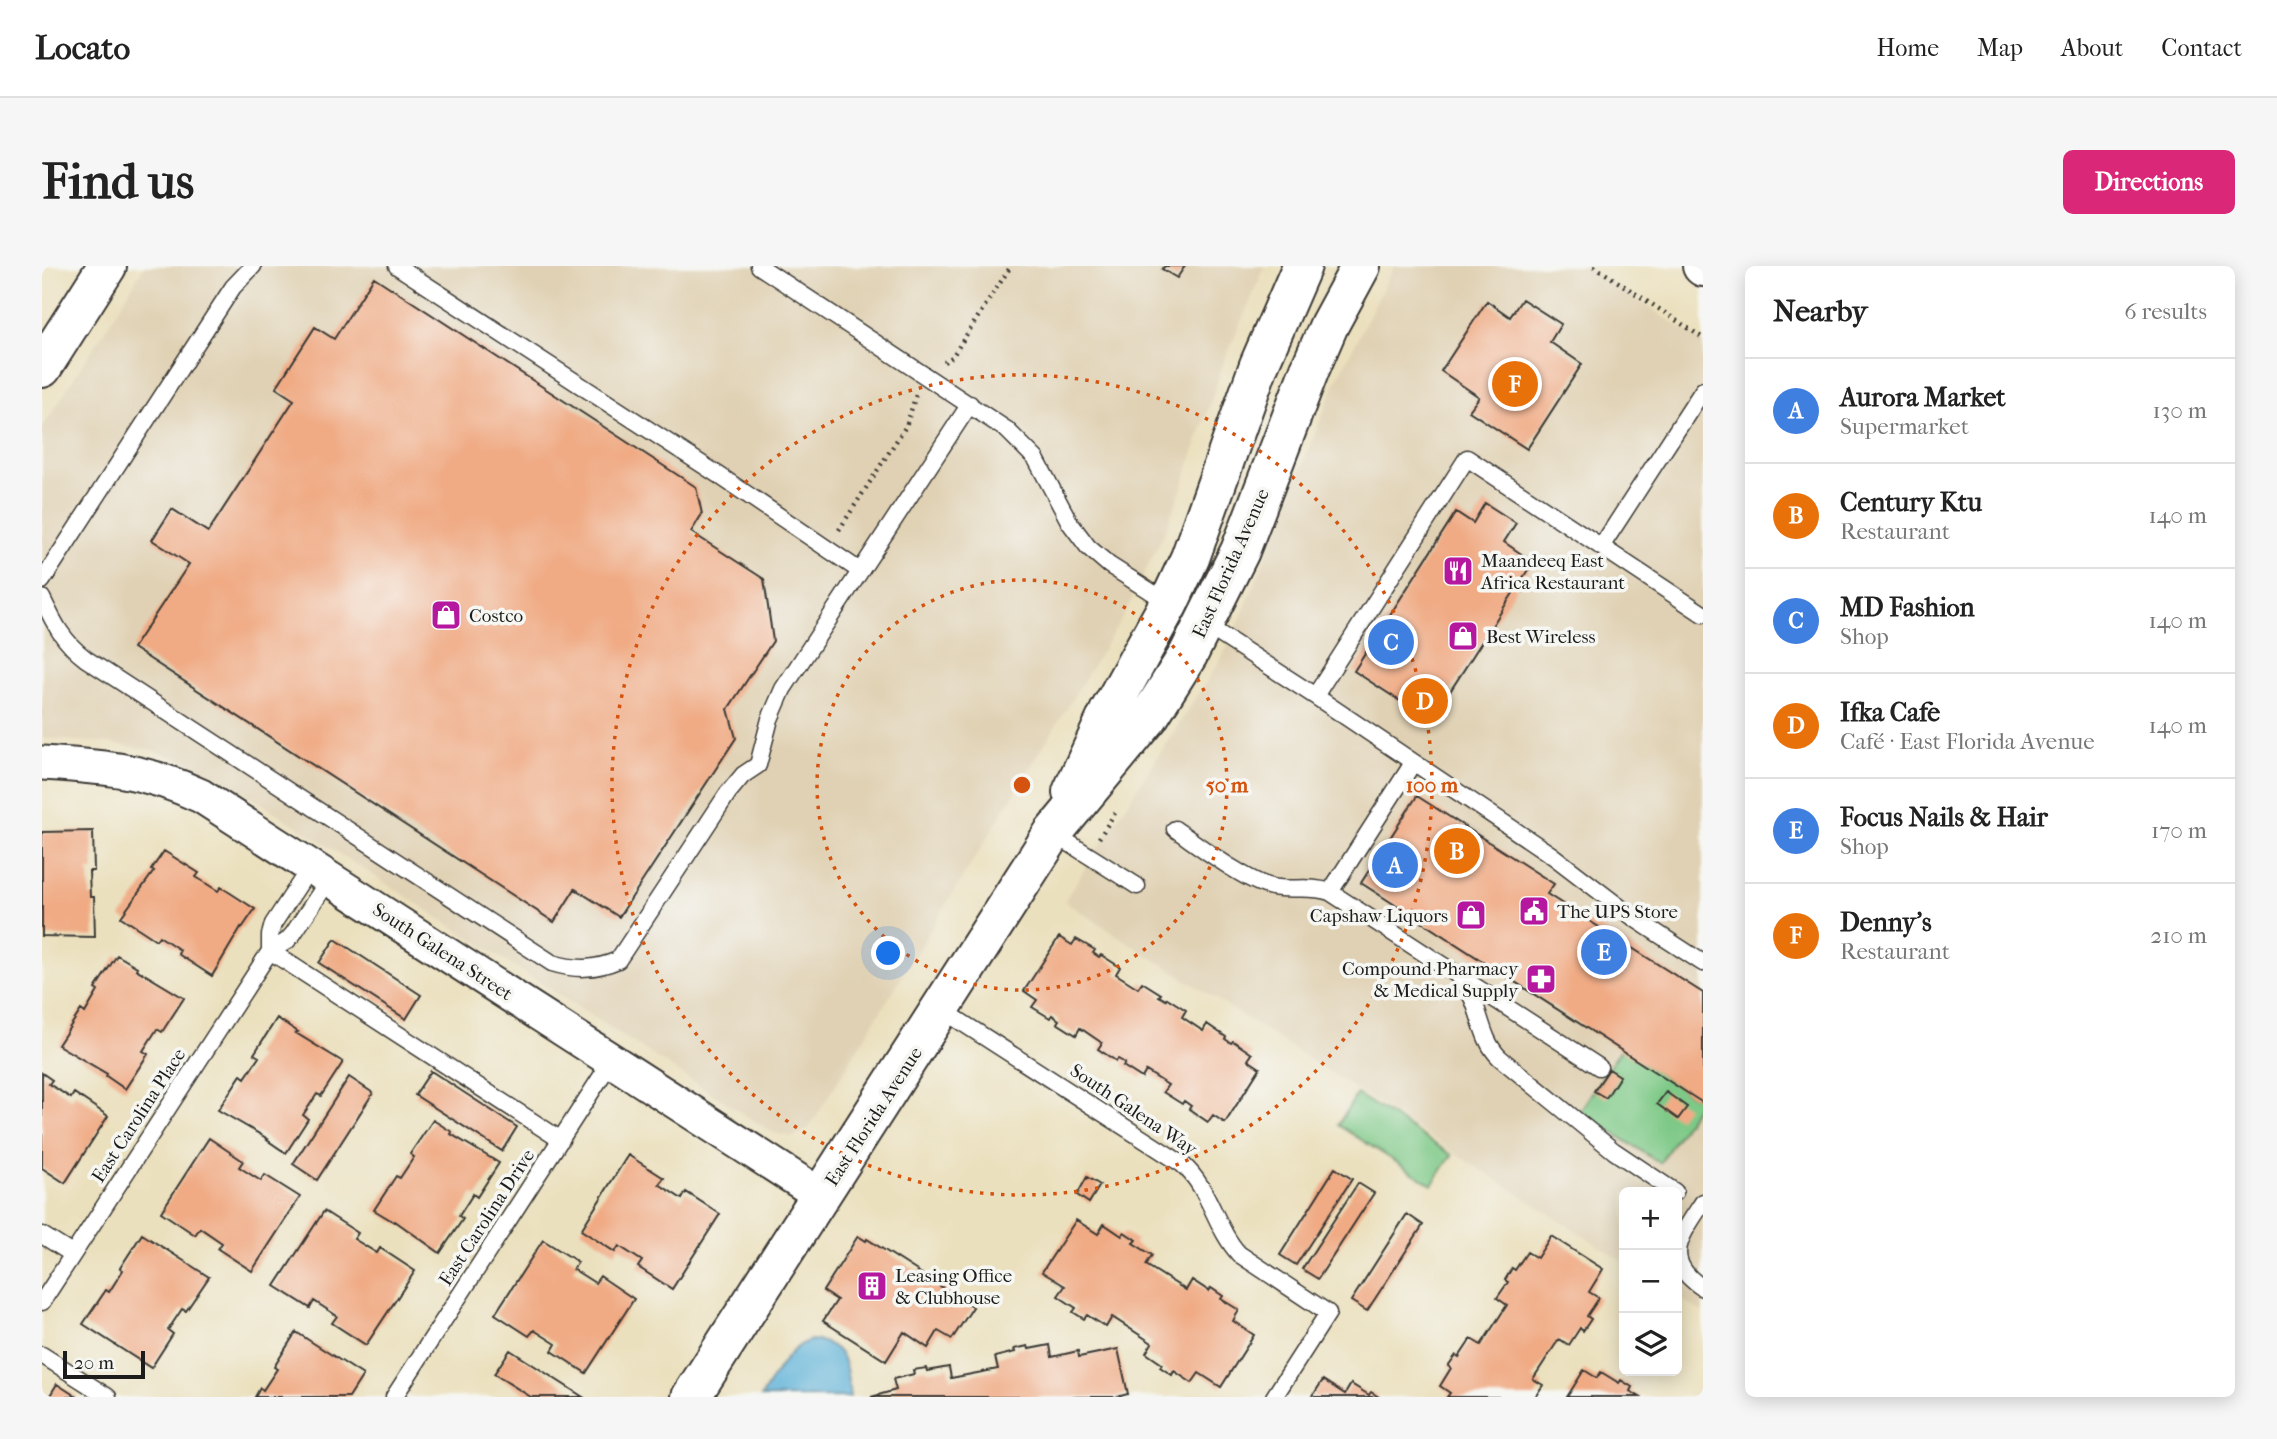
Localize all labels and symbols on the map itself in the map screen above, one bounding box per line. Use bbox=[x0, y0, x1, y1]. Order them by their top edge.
pin: F bbox=[1492, 358, 1538, 410]
street label: East Florida Avenue bbox=[1188, 485, 1274, 642]
place label: Maandeeq East Africa Restaurant bbox=[1480, 550, 1625, 594]
restaurant icon: Maandeeq East Africa Restaurant bbox=[1441, 554, 1475, 588]
shop icon: Costco bbox=[429, 598, 463, 632]
place label: Costco bbox=[469, 605, 524, 627]
pin: C bbox=[1368, 616, 1414, 668]
shop icon: Best Wireless bbox=[1446, 619, 1480, 653]
place label: Best Wireless bbox=[1486, 626, 1596, 648]
pin: D bbox=[1402, 675, 1448, 727]
centre of rings bbox=[1010, 773, 1034, 797]
text: 50 m bbox=[1206, 773, 1249, 797]
text: 100 m bbox=[1406, 773, 1459, 797]
pin: B bbox=[1434, 825, 1480, 877]
pin: A bbox=[1372, 839, 1418, 891]
public building icon: The UPS Store bbox=[1517, 894, 1551, 928]
street label: South Galena Street bbox=[368, 898, 517, 1005]
shop icon: Capshaw Liquors bbox=[1454, 898, 1488, 932]
place label: The UPS Store bbox=[1557, 901, 1678, 923]
place label: Capshaw Liquors bbox=[1310, 905, 1448, 927]
pin: E bbox=[1581, 926, 1627, 978]
your location bbox=[871, 936, 905, 970]
place label: Compound Pharmacy & Medical Supply bbox=[1342, 958, 1519, 1002]
pharmacy icon: Compound Pharmacy & Medical Supply bbox=[1524, 962, 1558, 996]
street label: East Florida Avenue bbox=[821, 1043, 927, 1190]
street label: East Carolina Place bbox=[87, 1044, 190, 1187]
street label: South Galena Way bbox=[1066, 1059, 1202, 1161]
street label: East Carolina Drive bbox=[434, 1145, 539, 1290]
place label: Leasing Office & Clubhouse bbox=[895, 1265, 1012, 1309]
building icon: Leasing Office & Clubhouse bbox=[855, 1269, 889, 1303]
scale bar bbox=[63, 1348, 145, 1380]

